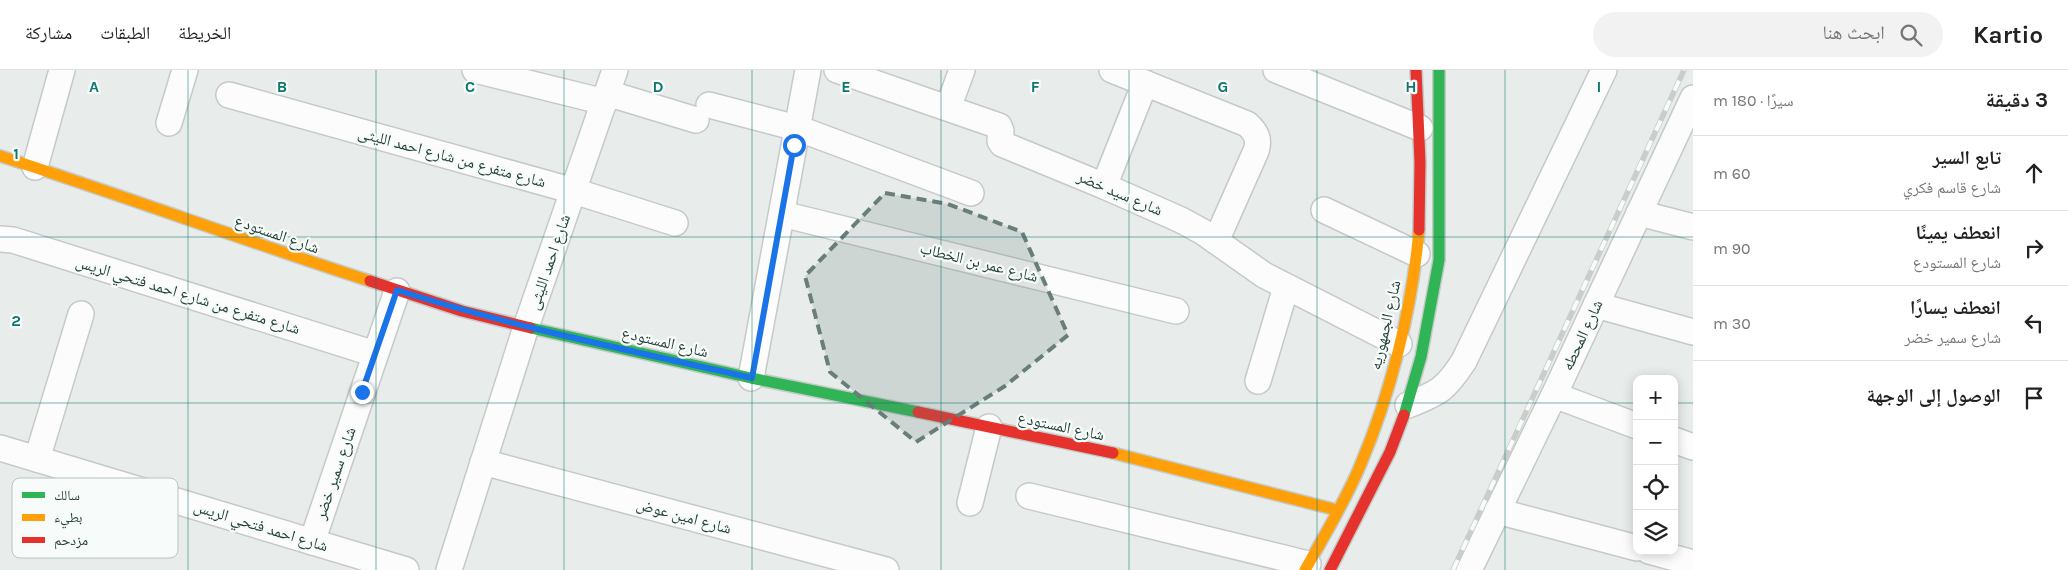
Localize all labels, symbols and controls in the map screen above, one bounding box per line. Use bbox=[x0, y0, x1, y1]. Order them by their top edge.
search box bbox=[1593, 12, 1943, 57]
icon: search bbox=[1897, 21, 1925, 49]
text: Kartio bbox=[1973, 21, 2043, 49]
text: مشاركة bbox=[25, 22, 72, 44]
text: الطبقات bbox=[100, 22, 150, 44]
text: الخريطة bbox=[178, 22, 231, 44]
text: ابحث هنا bbox=[1822, 22, 1885, 44]
text: A bbox=[89, 77, 99, 96]
text: B bbox=[277, 77, 287, 96]
text: C bbox=[465, 77, 475, 96]
text: D bbox=[653, 77, 664, 96]
text: E bbox=[841, 77, 851, 96]
text: F bbox=[1031, 77, 1040, 96]
text: G bbox=[1218, 77, 1228, 96]
text: H bbox=[1405, 77, 1417, 96]
text: I bbox=[1597, 77, 1601, 96]
text: 3 دقيقة bbox=[1986, 88, 2048, 112]
text: سيرًا · 180 m bbox=[1713, 91, 1793, 110]
street label: شارع متفرع من شارع احمد الليثى bbox=[356, 123, 548, 192]
route start bbox=[783, 134, 806, 157]
text: 1 bbox=[13, 144, 19, 163]
text: تابع السير bbox=[1933, 147, 2001, 169]
icon: ahead bbox=[2020, 159, 2048, 187]
text: 60 m bbox=[1713, 164, 1750, 183]
street label: شارع سيد خضر bbox=[1073, 166, 1166, 220]
text: شارع قاسم فكري bbox=[1903, 178, 2001, 197]
street label: شارع المستودع bbox=[232, 211, 322, 258]
street label: شارع احمد الليثى bbox=[524, 212, 575, 313]
text: انعطف يمينًا bbox=[1916, 222, 2001, 244]
icon: right bbox=[2020, 234, 2048, 262]
street label: شارع عمر بن الخطاب bbox=[918, 238, 1040, 287]
text: 90 m bbox=[1713, 239, 1751, 258]
street label: شارع متفرع من شارع احمد فتحي الريس bbox=[73, 252, 302, 341]
text: شارع المستودع bbox=[1913, 253, 2001, 272]
street label: شارع الجمهوريه bbox=[1365, 278, 1405, 372]
street label: شارع المحطه bbox=[1557, 297, 1608, 374]
text: انعطف يسارًا bbox=[1910, 297, 2001, 319]
icon: left bbox=[2020, 309, 2048, 337]
text: 2 bbox=[11, 311, 21, 330]
text: 30 m bbox=[1713, 314, 1751, 333]
street label: شارع المستودع bbox=[620, 323, 710, 362]
text: شارع سمير خضر bbox=[1905, 328, 2001, 347]
map controls bbox=[1633, 375, 1678, 555]
button: + bbox=[1633, 375, 1678, 420]
route end bbox=[351, 381, 374, 404]
icon: arrive bbox=[2020, 384, 2048, 412]
text: الوصول إلى الوجهة bbox=[1866, 385, 2001, 407]
street label: شارع المستودع bbox=[1016, 408, 1106, 445]
button: − bbox=[1633, 420, 1678, 465]
street label: شارع سمير خضر bbox=[310, 424, 361, 523]
button: locate bbox=[1633, 465, 1678, 510]
legend bbox=[12, 478, 178, 558]
text: سالك bbox=[54, 487, 80, 504]
street label: شارع امين عوض bbox=[634, 494, 733, 539]
street label: شارع احمد فتحي الريس bbox=[191, 497, 331, 558]
text: بطيء bbox=[54, 509, 83, 529]
button: layers bbox=[1633, 510, 1678, 555]
text: مزدحم bbox=[54, 532, 88, 550]

